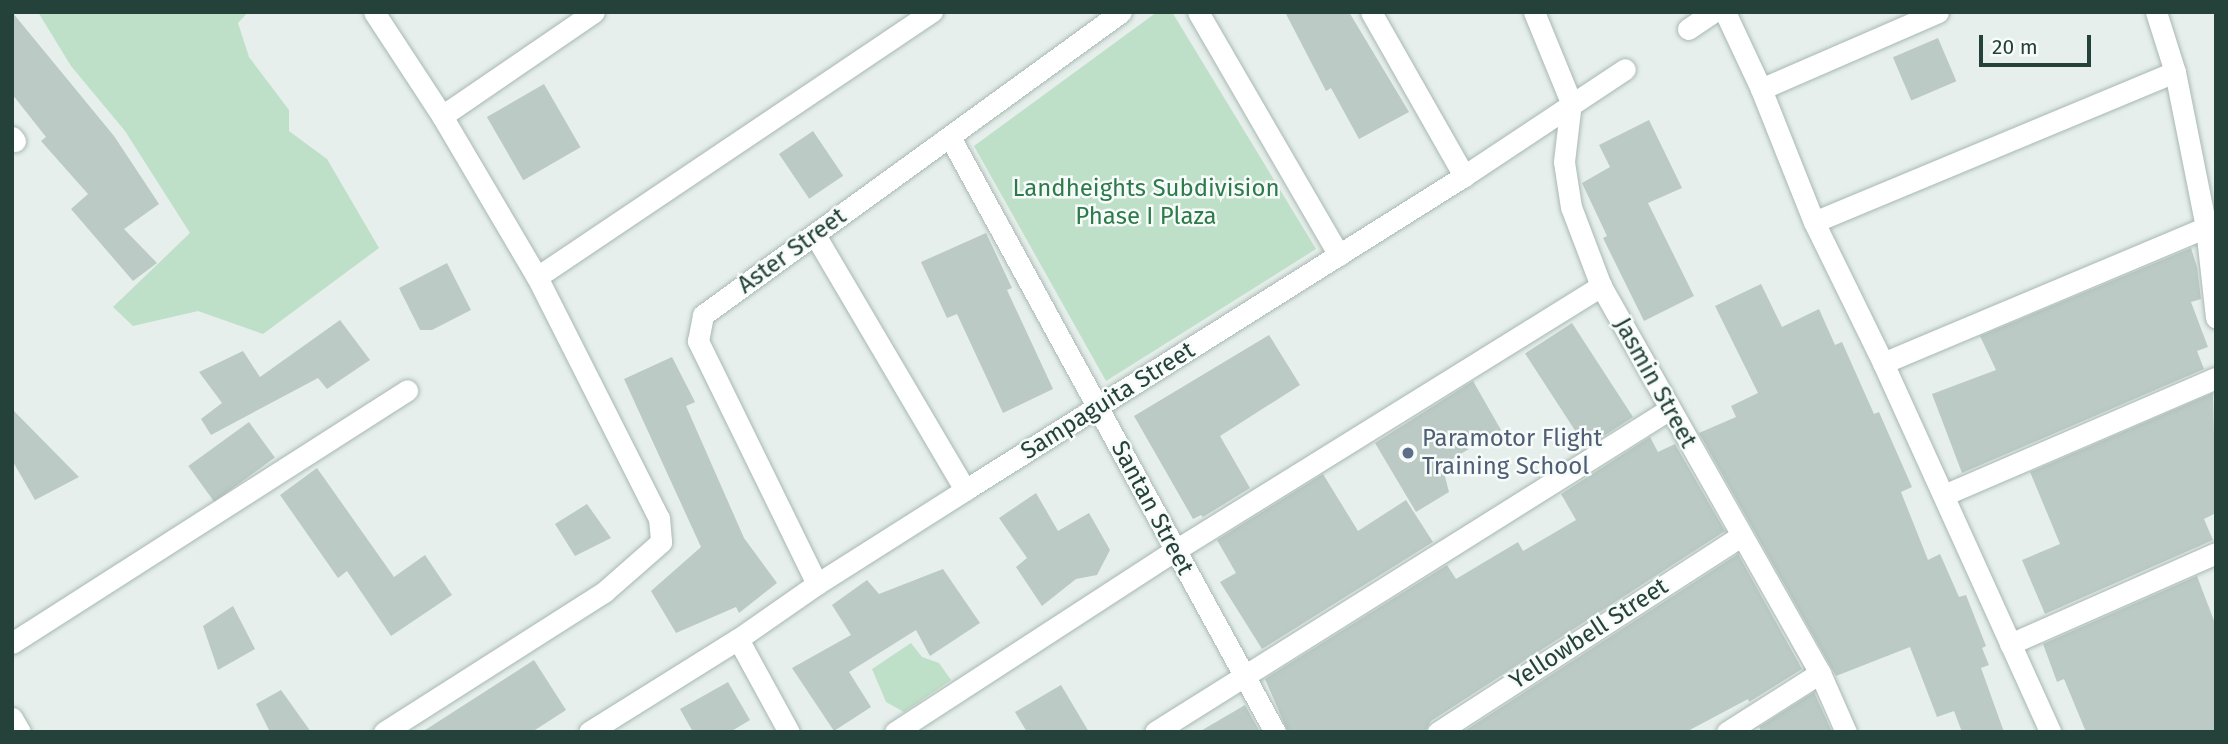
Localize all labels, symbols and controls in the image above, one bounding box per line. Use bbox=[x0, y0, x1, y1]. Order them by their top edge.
scale bar bbox=[1983, 21, 2095, 65]
text: 20 m bbox=[1992, 34, 2038, 60]
park label: Landheights Subdivision Phase I Plaza bbox=[1013, 175, 1279, 231]
street label: Aster Street bbox=[732, 202, 852, 300]
street label: Jasmin Street bbox=[1607, 313, 1703, 453]
street label: Sampaguita Street bbox=[1016, 336, 1200, 466]
place label: Paramotor Flight Training School bbox=[1422, 425, 1602, 481]
street label: Santan Street bbox=[1105, 436, 1199, 580]
marker: Paramotor Flight Training School bbox=[1400, 445, 1416, 461]
street label: Yellowbell Street bbox=[1504, 572, 1674, 696]

